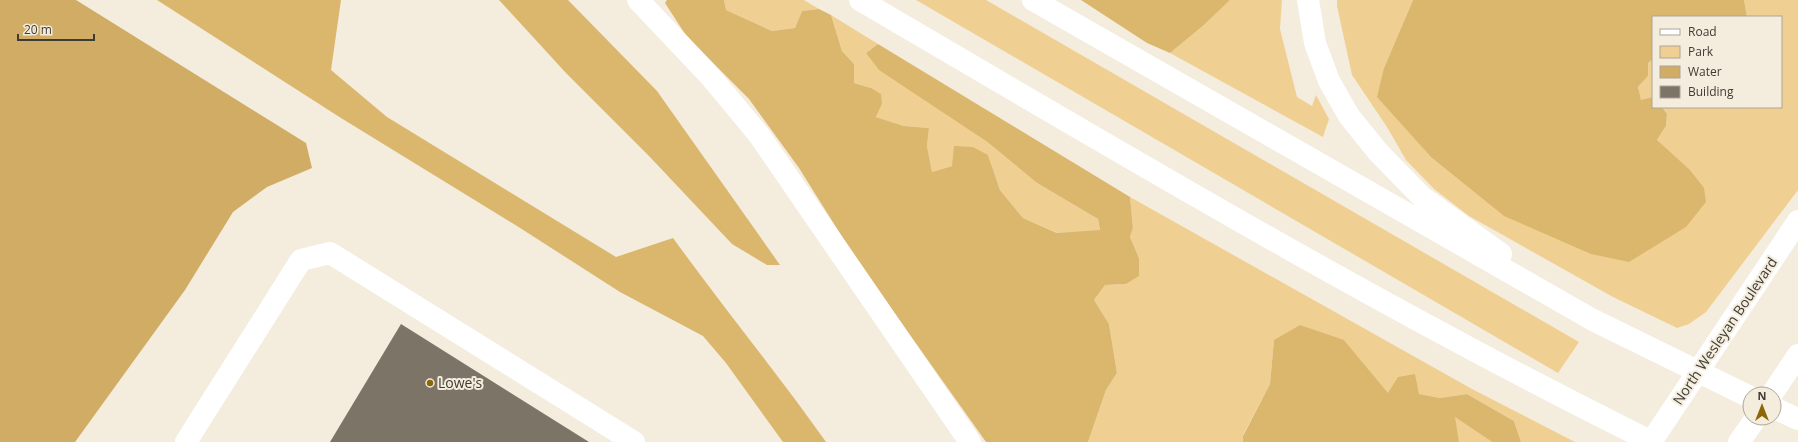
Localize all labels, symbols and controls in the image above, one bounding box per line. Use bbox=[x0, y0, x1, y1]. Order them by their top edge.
scale bar bbox=[18, 16, 94, 42]
legend bbox=[1652, 16, 1782, 108]
text: 20 m bbox=[24, 21, 52, 38]
text: Road bbox=[1688, 23, 1717, 40]
text: Park bbox=[1688, 43, 1714, 60]
text: Water bbox=[1688, 63, 1722, 80]
text: Building bbox=[1688, 83, 1734, 100]
street label: North Wesleyan Boulevard bbox=[1669, 254, 1781, 408]
place label: Lowe's bbox=[438, 373, 483, 392]
marker: Lowe's bbox=[425, 378, 435, 388]
north arrow bbox=[1742, 386, 1782, 426]

